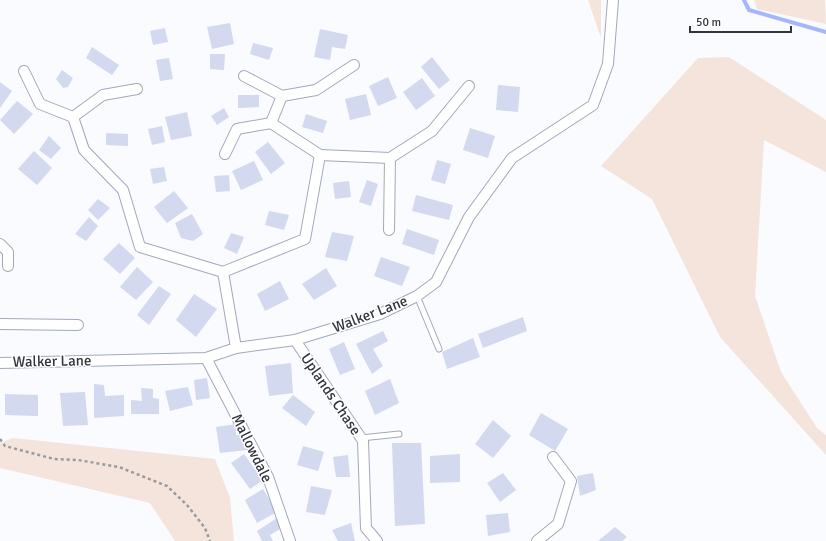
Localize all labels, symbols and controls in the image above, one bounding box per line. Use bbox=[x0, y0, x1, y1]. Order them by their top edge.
scale bar bbox=[690, 8, 791, 34]
text: 50 m bbox=[696, 15, 721, 30]
street label: Walker Lane bbox=[330, 291, 410, 337]
street label: Uplands Chase bbox=[297, 350, 365, 438]
street label: Walker Lane bbox=[12, 351, 92, 371]
street label: Mallowdale bbox=[228, 411, 276, 485]

